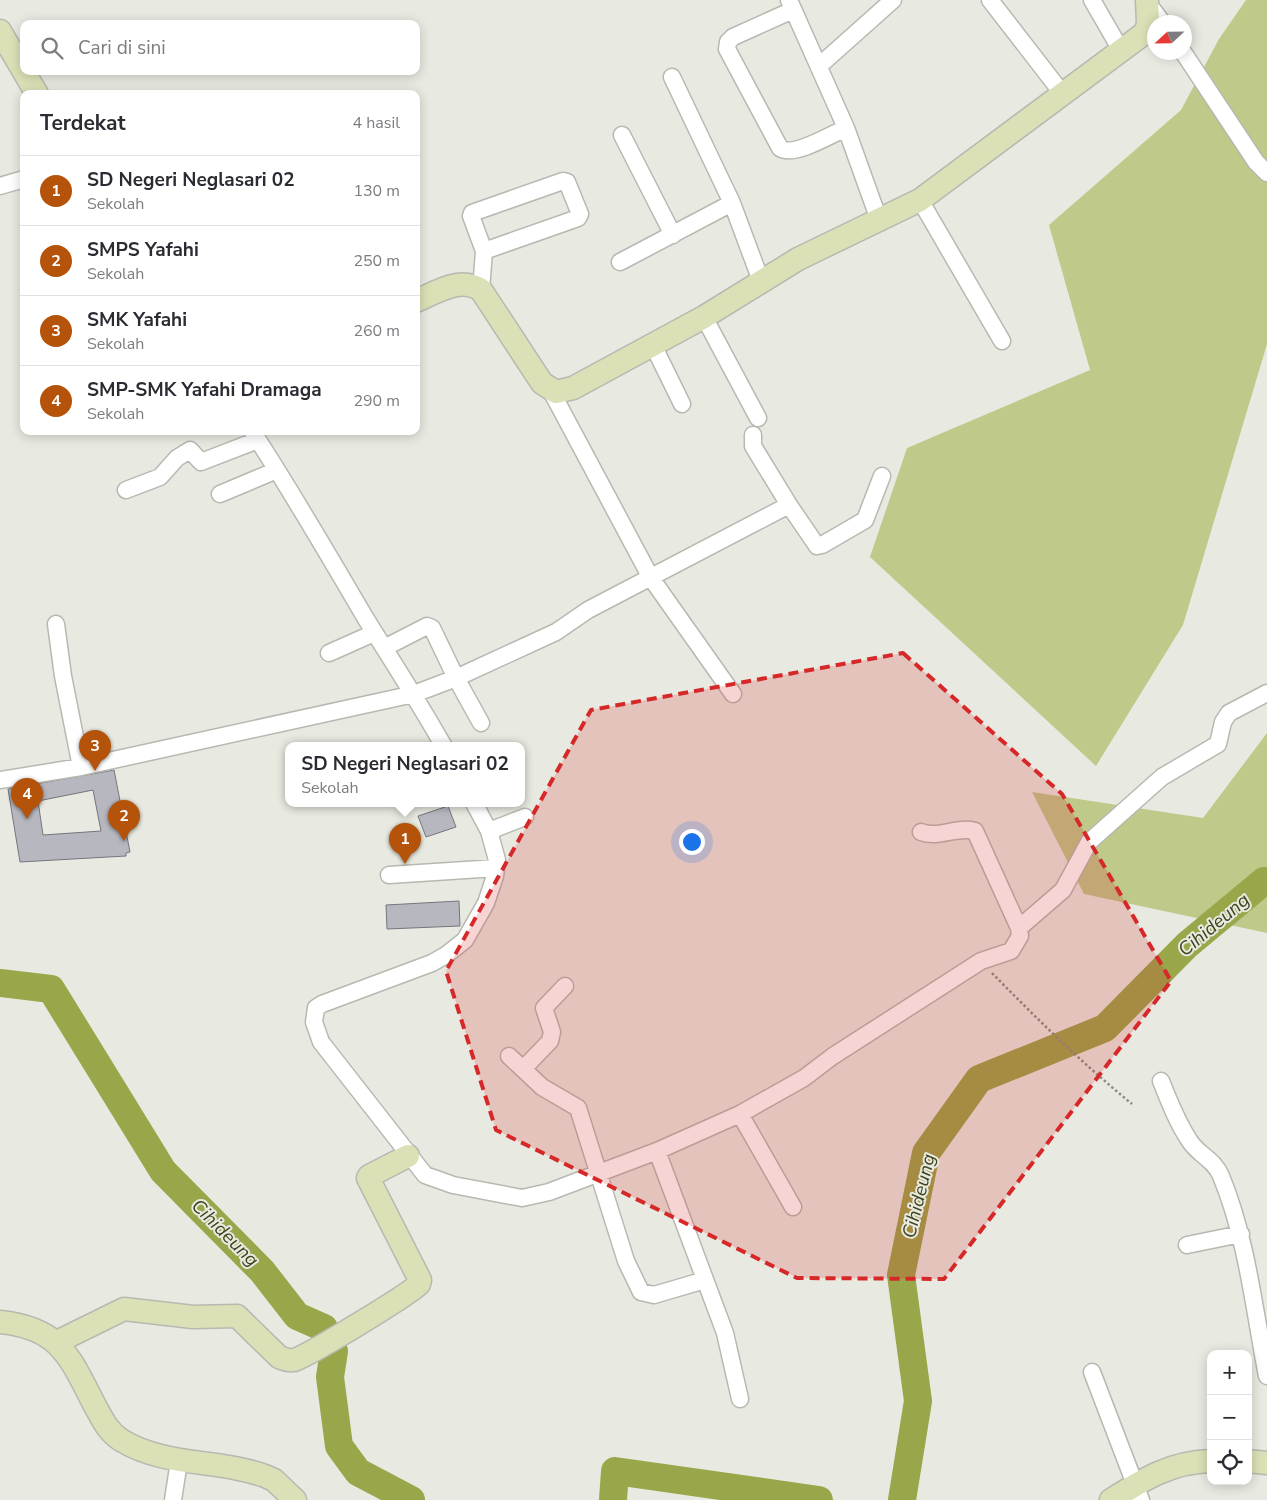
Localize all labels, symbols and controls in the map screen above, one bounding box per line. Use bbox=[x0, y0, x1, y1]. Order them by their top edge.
north arrow bbox=[1147, 15, 1192, 60]
search box bbox=[20, 20, 420, 75]
icon: search bbox=[38, 34, 66, 62]
text: Cari di sini bbox=[78, 35, 166, 61]
text: Terdekat bbox=[40, 109, 126, 137]
text: 4 hasil bbox=[353, 112, 400, 134]
text: SD Negeri Neglasari 02 bbox=[87, 167, 295, 193]
text: 1 bbox=[51, 180, 61, 202]
text: 130 m bbox=[353, 180, 400, 202]
text: Sekolah bbox=[87, 193, 144, 215]
text: SMPS Yafahi bbox=[87, 237, 199, 263]
text: 2 bbox=[51, 250, 61, 272]
text: 250 m bbox=[353, 250, 400, 272]
text: Sekolah bbox=[87, 263, 144, 285]
text: SMK Yafahi bbox=[87, 307, 187, 333]
text: 3 bbox=[51, 320, 61, 342]
text: 260 m bbox=[353, 320, 400, 342]
text: Sekolah bbox=[87, 333, 144, 355]
text: SMP-SMK Yafahi Dramaga bbox=[87, 377, 322, 403]
text: 4 bbox=[51, 390, 61, 412]
text: 290 m bbox=[353, 390, 400, 412]
text: Sekolah bbox=[87, 403, 144, 425]
pin: 3 bbox=[79, 730, 111, 771]
popup bbox=[285, 742, 525, 807]
text: SD Negeri Neglasari 02 bbox=[301, 751, 509, 777]
text: Sekolah bbox=[301, 777, 359, 799]
pin: 4 bbox=[11, 778, 43, 819]
pin: 2 bbox=[108, 800, 140, 841]
pin: 1 bbox=[389, 823, 421, 864]
your location bbox=[679, 829, 705, 855]
water label: Cihideung bbox=[1173, 887, 1255, 963]
water label: Cihideung bbox=[896, 1151, 942, 1241]
water label: Cihideung bbox=[185, 1193, 265, 1273]
map controls bbox=[1207, 1350, 1252, 1485]
button: + bbox=[1207, 1350, 1252, 1395]
button: − bbox=[1207, 1395, 1252, 1440]
button: locate bbox=[1207, 1440, 1252, 1485]

